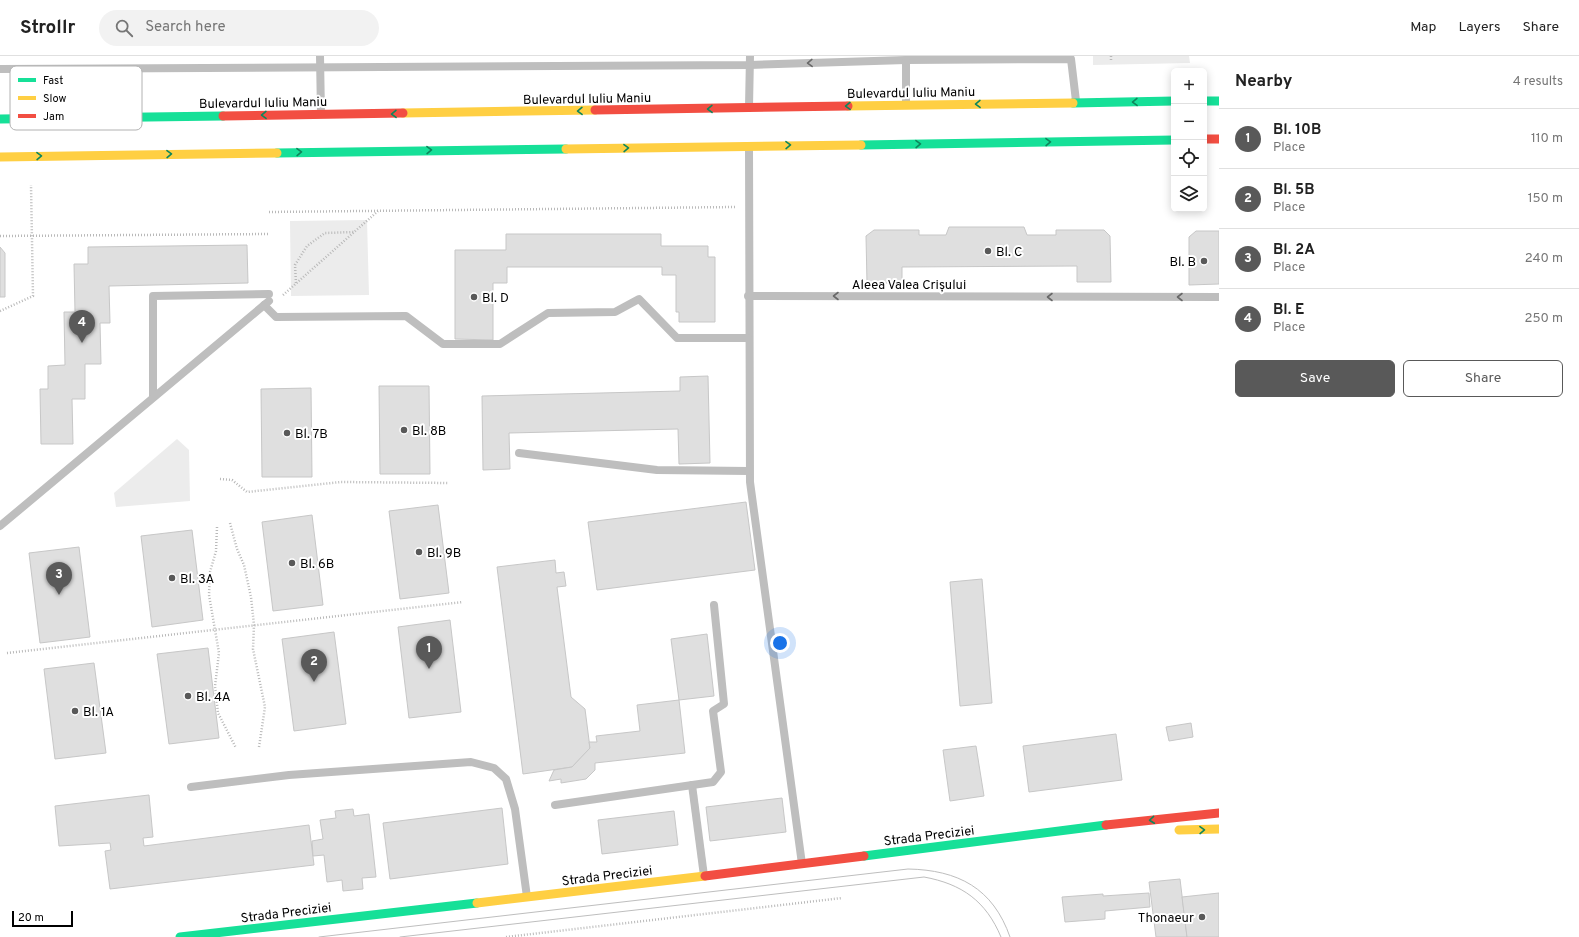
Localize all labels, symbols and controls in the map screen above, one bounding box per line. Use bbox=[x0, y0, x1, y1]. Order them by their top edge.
search box bbox=[99, 10, 379, 46]
text: Strollr bbox=[20, 16, 75, 40]
icon: search bbox=[113, 17, 135, 39]
text: Search here bbox=[145, 18, 225, 37]
text: Map bbox=[1410, 19, 1436, 36]
text: Layers bbox=[1458, 19, 1500, 36]
text: Share bbox=[1522, 19, 1559, 36]
one-way arrow bbox=[807, 59, 813, 68]
legend bbox=[10, 66, 142, 130]
map controls bbox=[1171, 68, 1207, 212]
button: + bbox=[1171, 68, 1207, 104]
text: Nearby bbox=[1235, 71, 1292, 93]
text: Fast bbox=[43, 74, 63, 88]
text: 4 results bbox=[1513, 74, 1563, 90]
street label: Bulevardul Iuliu Maniu bbox=[847, 85, 975, 103]
street label: Bulevardul Iuliu Maniu bbox=[523, 91, 651, 109]
text: Slow bbox=[43, 92, 66, 106]
street label: Bulevardul Iuliu Maniu bbox=[199, 95, 327, 113]
one-way arrow bbox=[1132, 98, 1138, 106]
one-way arrow bbox=[975, 100, 981, 108]
one-way arrow bbox=[845, 102, 851, 110]
button: − bbox=[1171, 104, 1207, 140]
one-way arrow bbox=[707, 105, 713, 113]
one-way arrow bbox=[577, 107, 583, 115]
one-way arrow bbox=[391, 109, 397, 118]
text: Jam bbox=[43, 110, 64, 124]
one-way arrow bbox=[261, 111, 267, 119]
text: Bl. 10B bbox=[1273, 121, 1321, 140]
text: 1 bbox=[1245, 131, 1251, 147]
text: 110 m bbox=[1531, 131, 1563, 147]
one-way arrow bbox=[1045, 138, 1051, 146]
one-way arrow bbox=[915, 140, 921, 148]
button: locate bbox=[1171, 140, 1207, 176]
text: Place bbox=[1273, 140, 1305, 156]
one-way arrow bbox=[785, 141, 791, 149]
one-way arrow bbox=[623, 143, 629, 152]
one-way arrow bbox=[426, 146, 432, 154]
one-way arrow bbox=[296, 148, 302, 156]
one-way arrow bbox=[166, 150, 172, 158]
one-way arrow bbox=[36, 152, 42, 161]
button: layers bbox=[1171, 176, 1207, 212]
text: Bl. 5B bbox=[1273, 181, 1315, 200]
text: 2 bbox=[1244, 191, 1252, 207]
text: 150 m bbox=[1528, 191, 1563, 207]
text: Place bbox=[1273, 200, 1305, 216]
text: Bl. 2A bbox=[1273, 241, 1315, 260]
place label: Bl. C bbox=[996, 245, 1022, 261]
marker: Bl. C bbox=[983, 246, 993, 256]
text: 3 bbox=[1244, 251, 1252, 267]
text: 240 m bbox=[1525, 251, 1563, 267]
place label: Bl. B bbox=[1170, 255, 1196, 271]
marker: Bl. B bbox=[1199, 256, 1209, 266]
text: Place bbox=[1273, 260, 1305, 276]
street label: Aleea Valea Crișului bbox=[852, 278, 966, 294]
place label: Bl. D bbox=[482, 291, 509, 307]
marker: Bl. D bbox=[469, 292, 479, 302]
one-way arrow bbox=[833, 292, 839, 300]
one-way arrow bbox=[1047, 293, 1053, 301]
one-way arrow bbox=[1177, 293, 1183, 301]
text: Bl. E bbox=[1273, 301, 1304, 320]
pin: 4 bbox=[69, 310, 95, 343]
text: 4 bbox=[1244, 311, 1252, 327]
text: 250 m bbox=[1525, 311, 1563, 327]
text: Place bbox=[1273, 320, 1305, 336]
button: Save bbox=[1235, 360, 1395, 397]
button: Share bbox=[1403, 360, 1563, 397]
place label: Bl. 8B bbox=[412, 424, 446, 440]
marker: Bl. 8B bbox=[399, 425, 409, 435]
place label: Bl. 7B bbox=[295, 427, 328, 443]
marker: Bl. 7B bbox=[282, 428, 292, 438]
place label: Bl. 9B bbox=[427, 546, 461, 562]
marker: Bl. 9B bbox=[414, 547, 424, 557]
place label: Bl. 6B bbox=[300, 557, 334, 573]
marker: Bl. 6B bbox=[287, 558, 297, 568]
pin: 3 bbox=[46, 562, 72, 595]
place label: Bl. 3A bbox=[180, 572, 215, 588]
marker: Bl. 3A bbox=[167, 573, 177, 583]
your location bbox=[770, 633, 790, 653]
pin: 1 bbox=[416, 636, 442, 669]
pin: 2 bbox=[301, 649, 327, 682]
place label: Bl. 4A bbox=[196, 690, 231, 706]
marker: Bl. 4A bbox=[183, 691, 193, 701]
place label: Bl. 1A bbox=[83, 705, 114, 721]
marker: Bl. 1A bbox=[70, 706, 80, 716]
one-way arrow bbox=[1149, 816, 1155, 825]
street label: Strada Preciziei bbox=[883, 823, 975, 850]
one-way arrow bbox=[1199, 825, 1205, 834]
street label: Strada Preciziei bbox=[561, 863, 653, 890]
street label: Strada Preciziei bbox=[240, 900, 332, 927]
scale bar bbox=[12, 909, 73, 928]
text: 20 m bbox=[18, 911, 44, 925]
place label: Thonaeur bbox=[1138, 911, 1194, 927]
marker: Thonaeur bbox=[1197, 912, 1207, 922]

